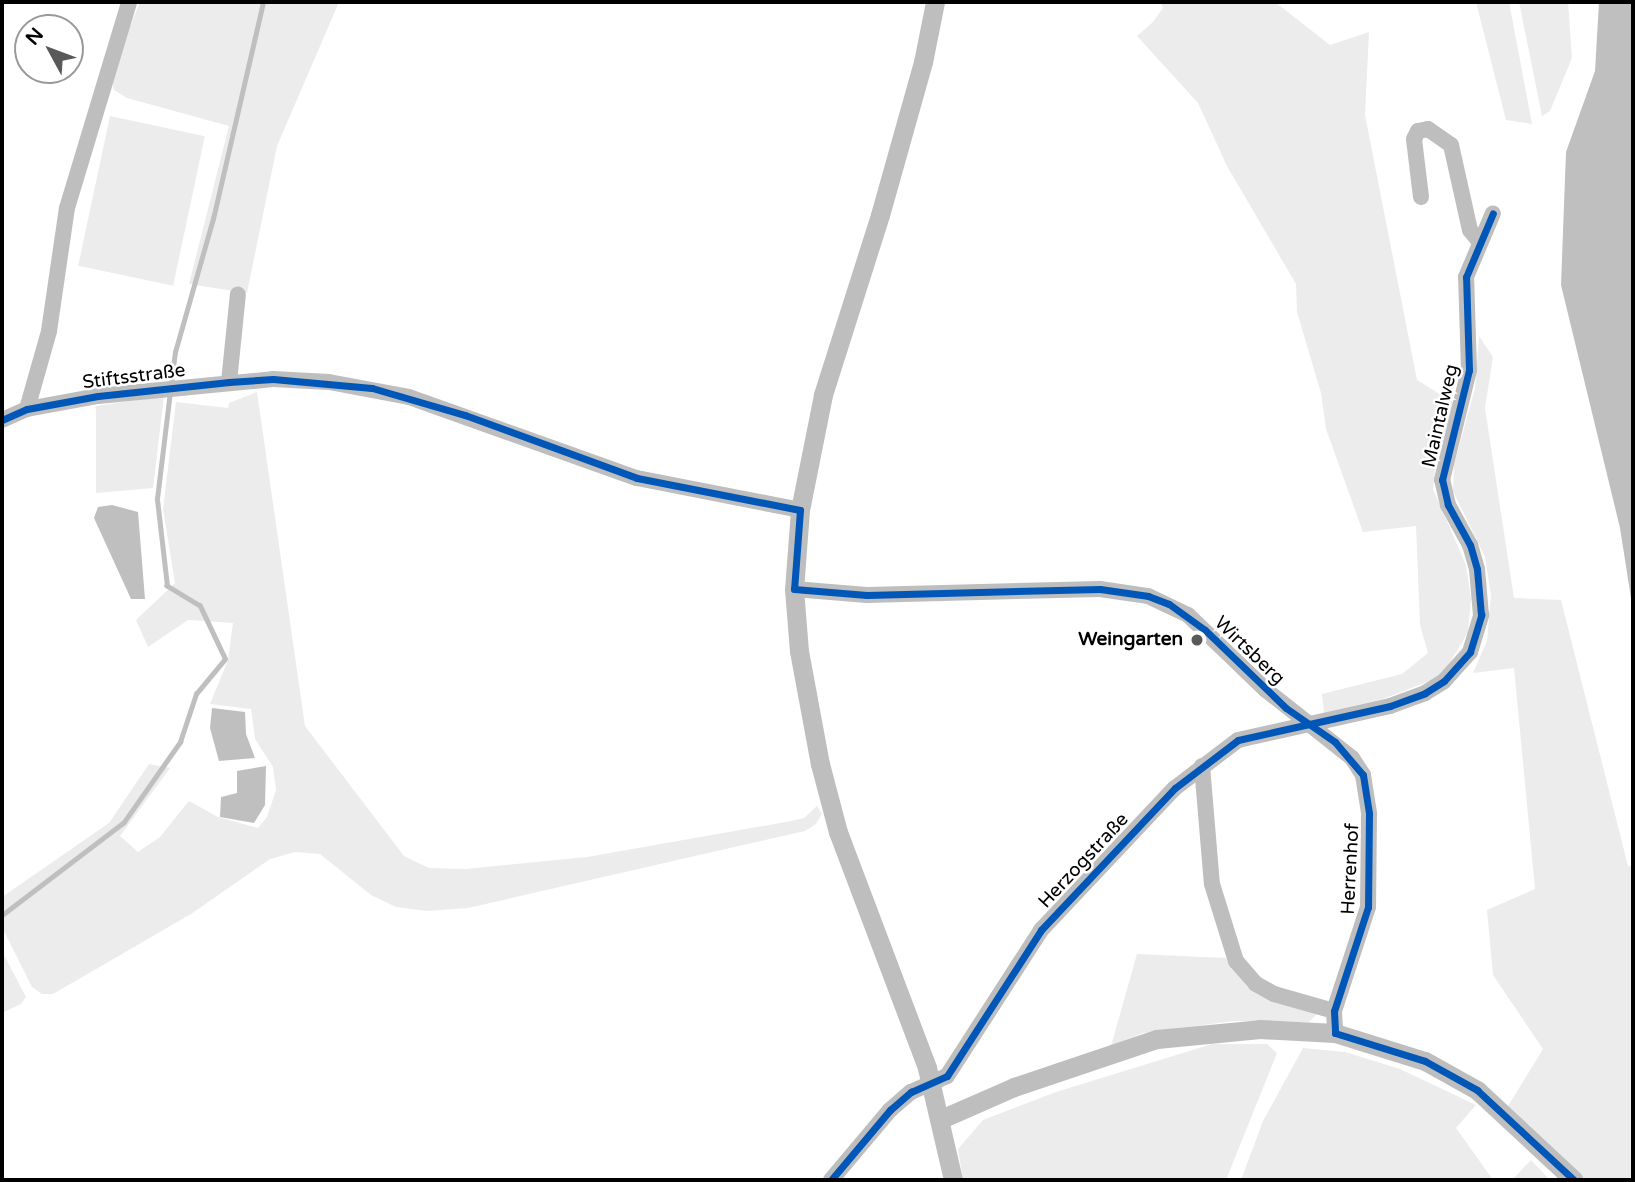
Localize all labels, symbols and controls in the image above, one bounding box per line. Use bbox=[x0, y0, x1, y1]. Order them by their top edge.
north arrow bbox=[14, 14, 84, 84]
text: N bbox=[21, 24, 48, 50]
street label: Stiftsstraße bbox=[81, 359, 187, 395]
street label: Maintalweg bbox=[1418, 362, 1464, 470]
street label: Wirtsberg bbox=[1209, 612, 1289, 690]
place label: Weingarten bbox=[1078, 629, 1183, 651]
marker: Weingarten bbox=[1189, 632, 1205, 648]
street label: Herzogstraße bbox=[1034, 809, 1134, 913]
street label: Herrenhof bbox=[1337, 823, 1365, 915]

